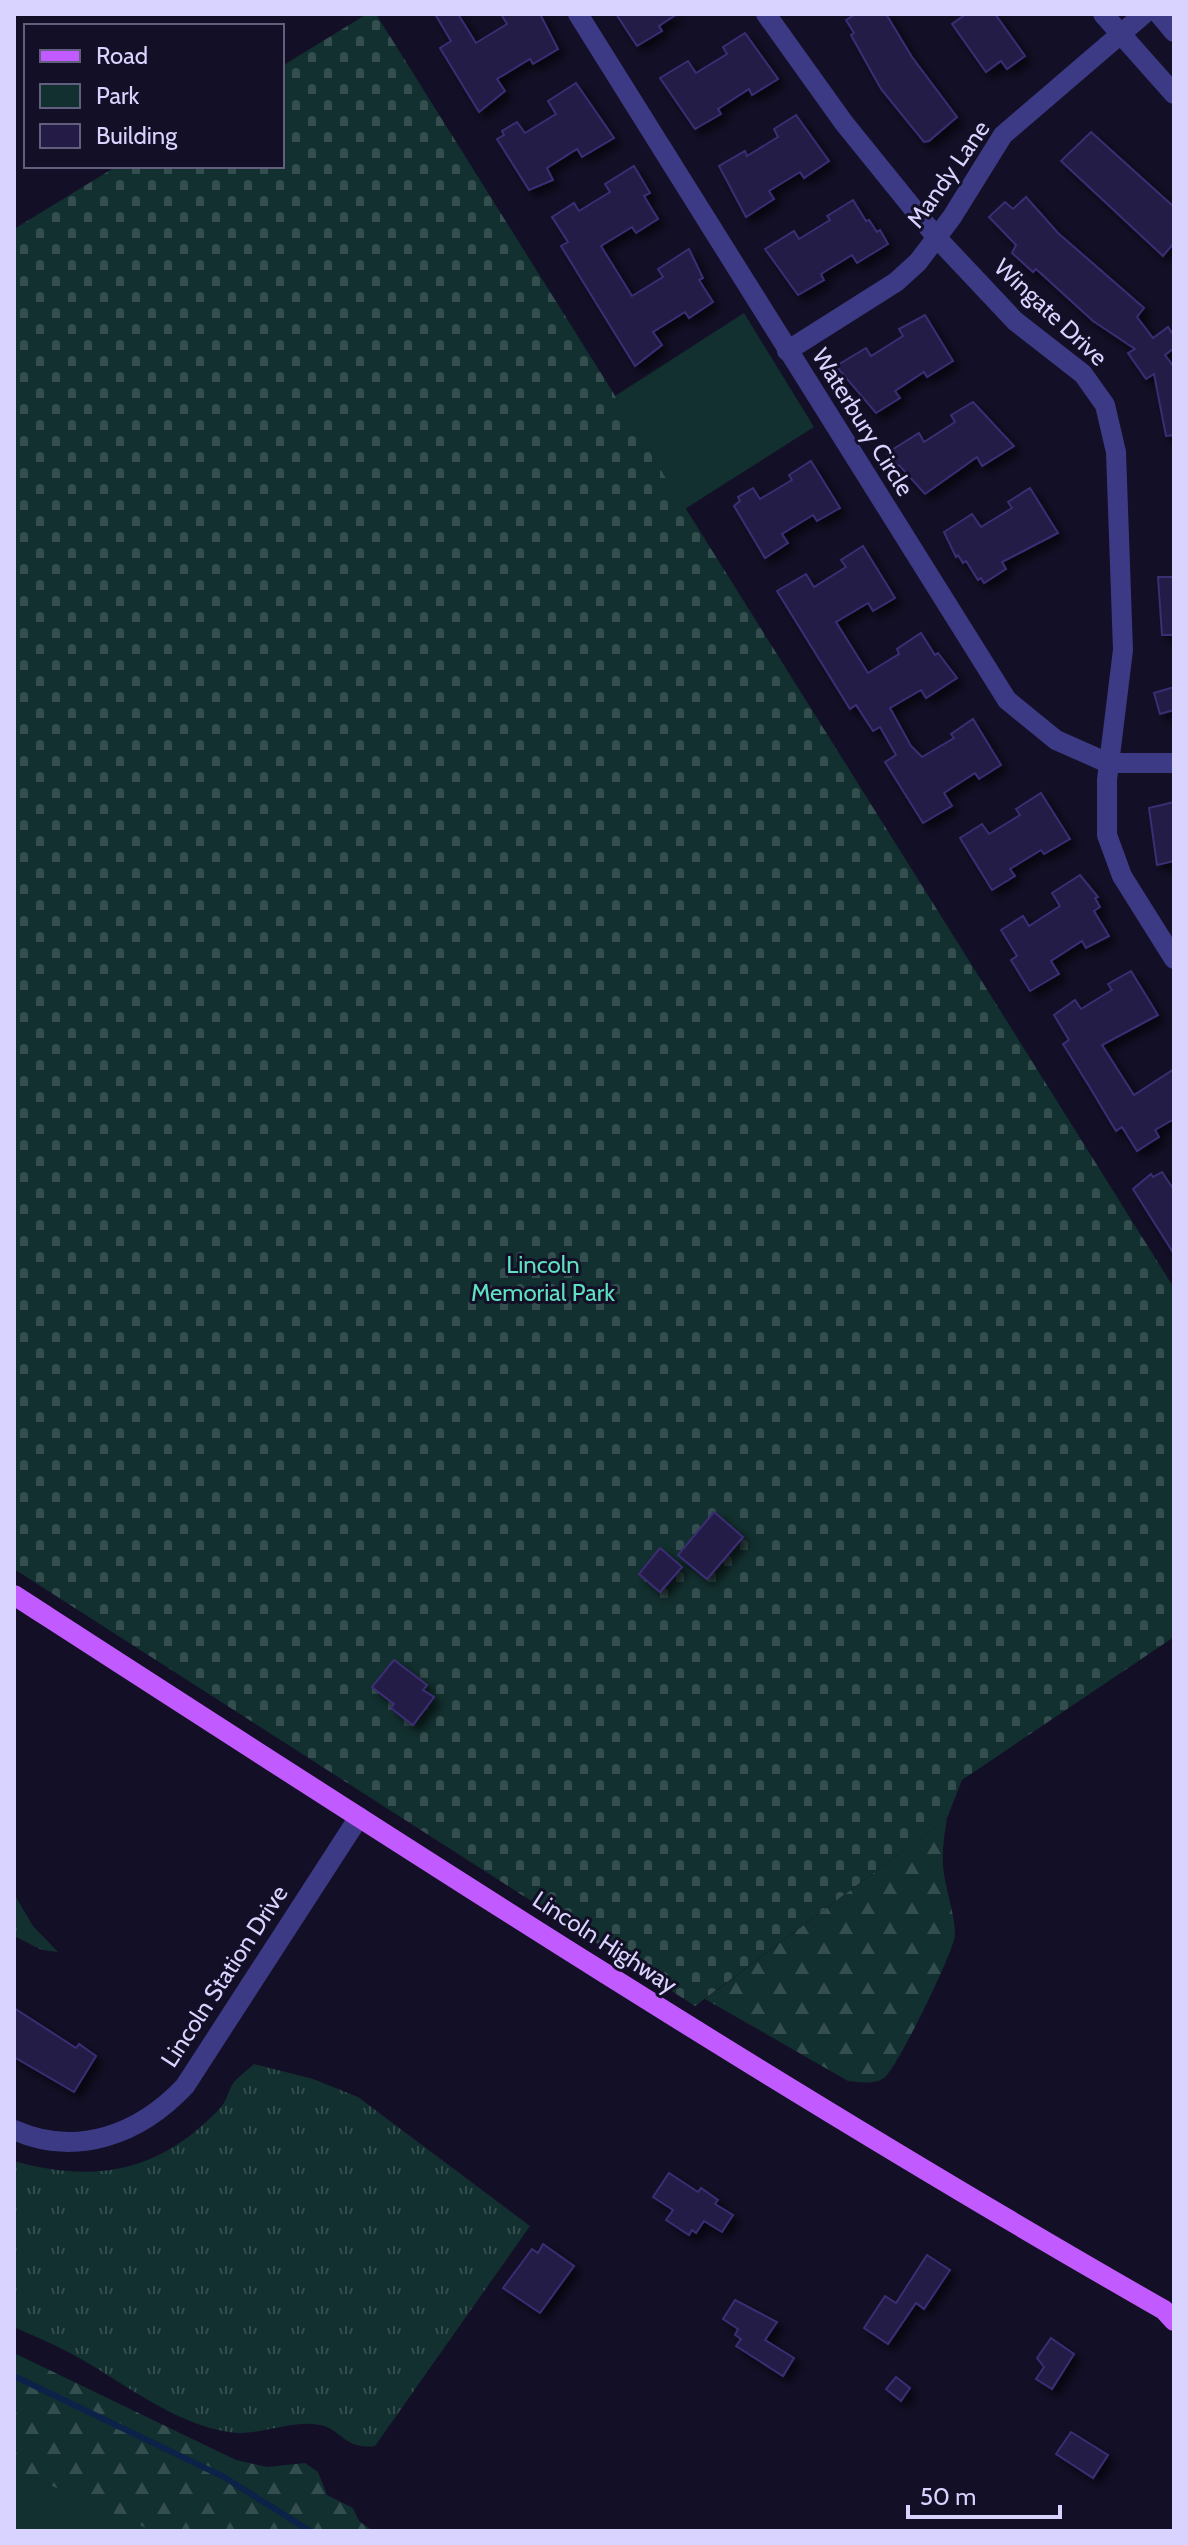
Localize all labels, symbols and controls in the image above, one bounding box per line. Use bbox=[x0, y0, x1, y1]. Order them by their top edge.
legend bbox=[24, 24, 284, 168]
text: Road bbox=[96, 41, 148, 70]
text: Park bbox=[96, 81, 139, 110]
street label: Mandy Lane bbox=[900, 115, 996, 233]
text: Building bbox=[96, 121, 178, 150]
street label: Wingate Drive bbox=[989, 252, 1113, 372]
street label: Waterbury Circle bbox=[806, 343, 920, 501]
park label: Lincoln Memorial Park bbox=[471, 1250, 615, 1307]
street label: Lincoln Station Drive bbox=[154, 1880, 294, 2072]
street label: Lincoln Highway bbox=[527, 1885, 683, 1999]
scale bar bbox=[908, 2469, 1060, 2519]
text: 50 m bbox=[920, 2482, 976, 2511]

